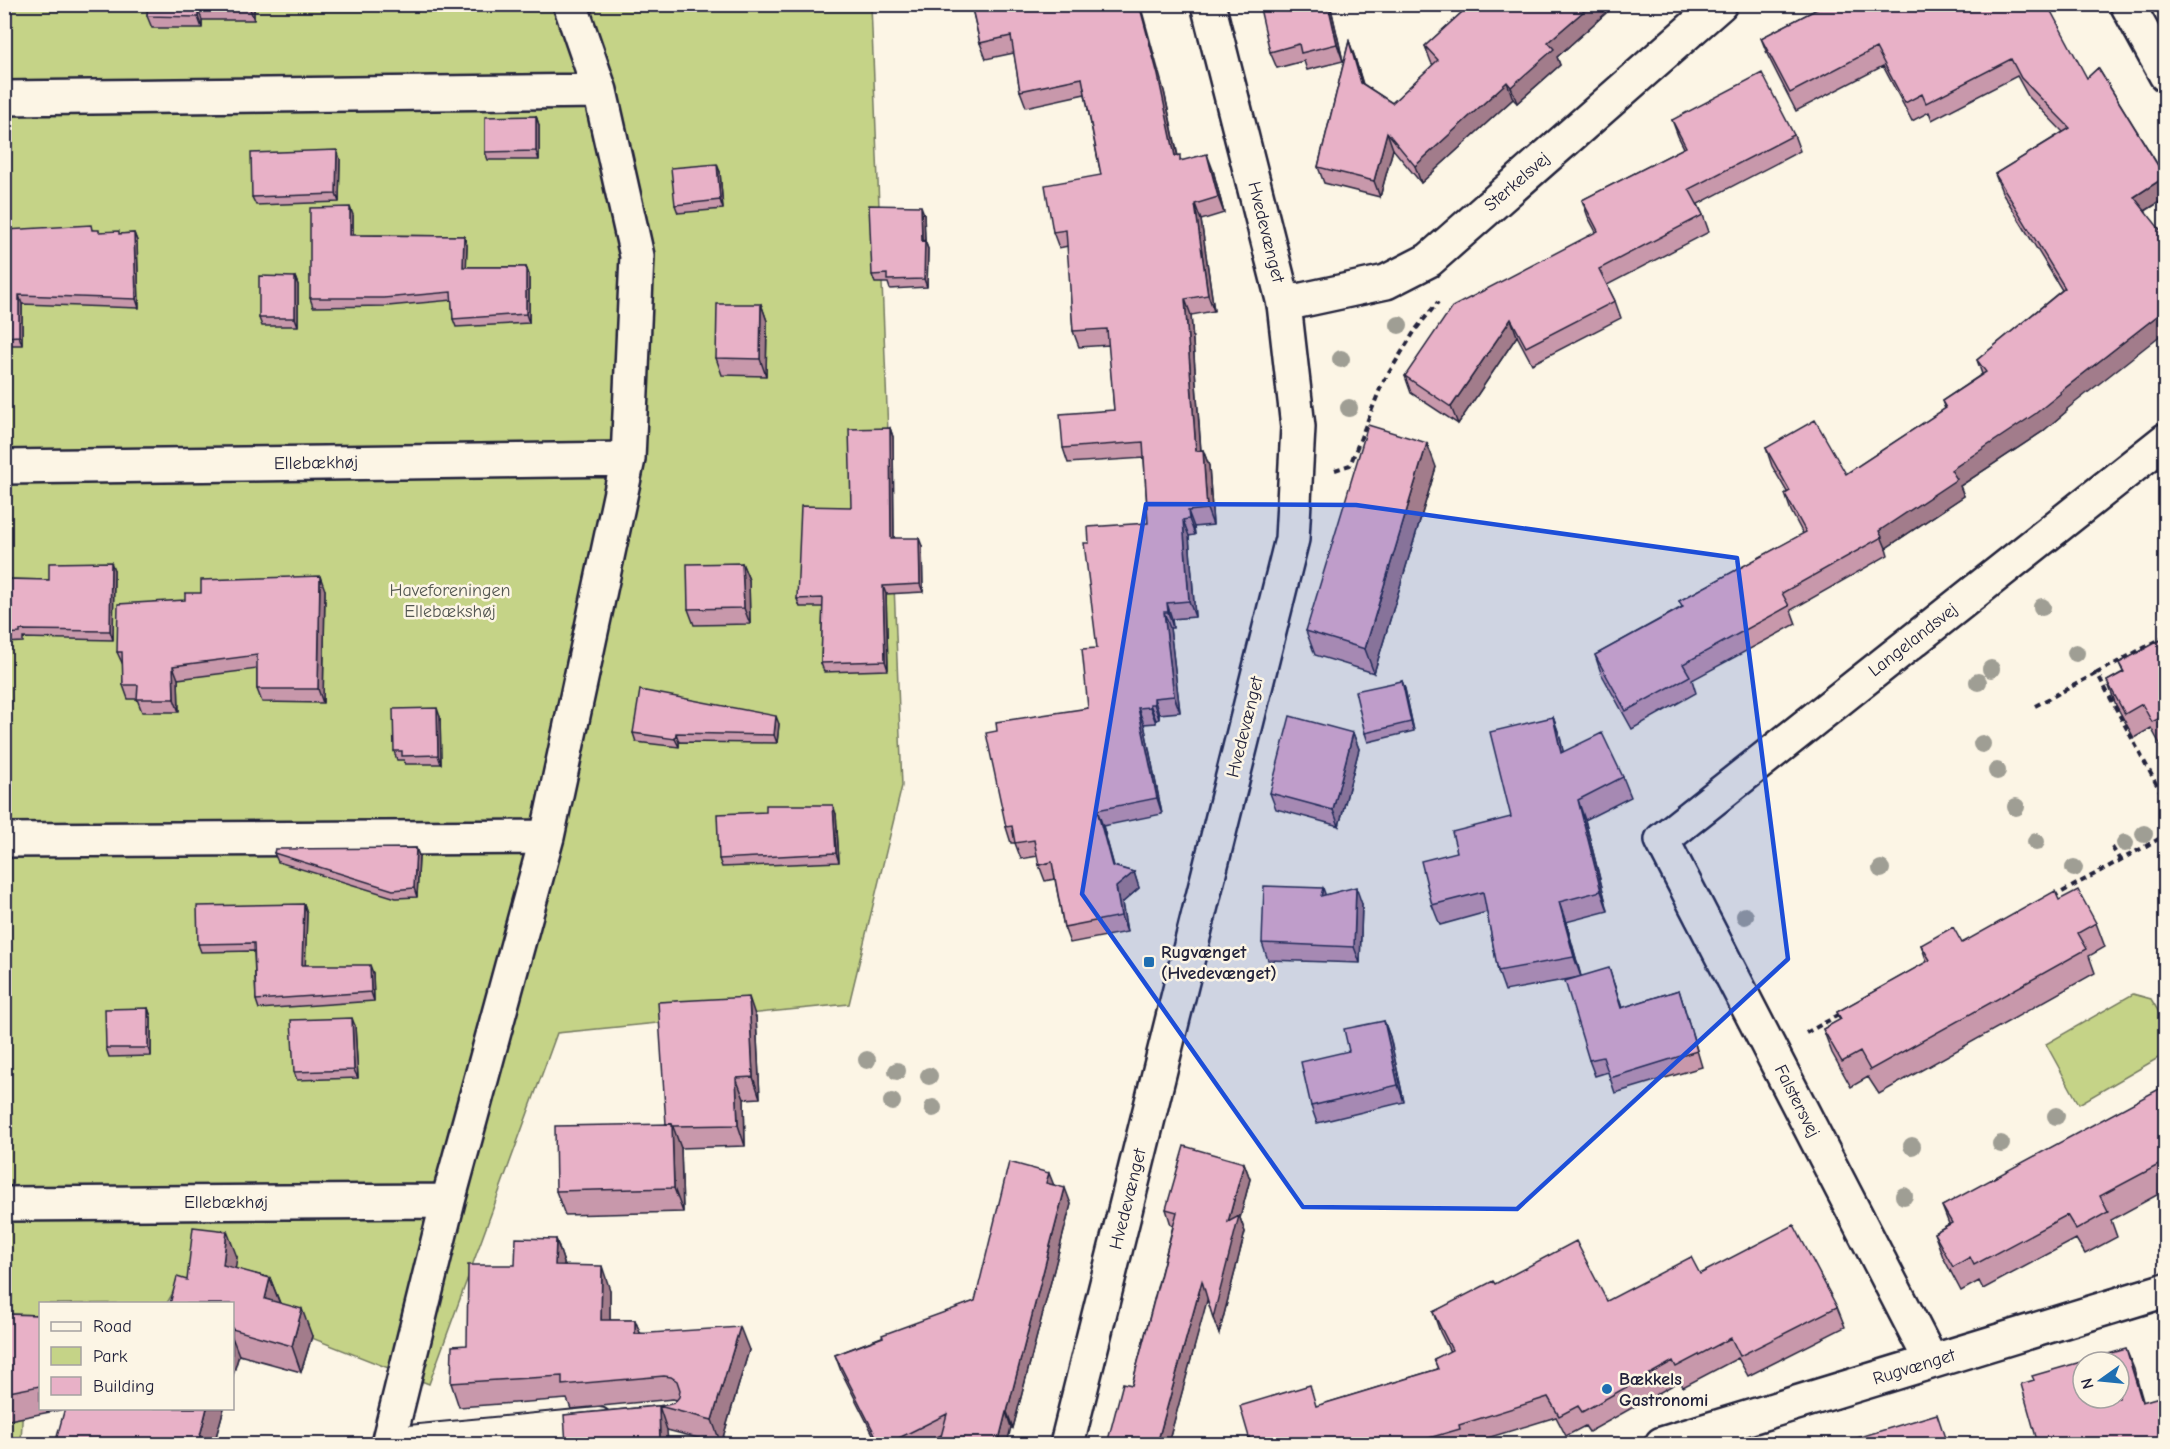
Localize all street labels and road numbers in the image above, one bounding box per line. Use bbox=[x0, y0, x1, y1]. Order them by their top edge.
street label: Sterkelsvej bbox=[1480, 148, 1554, 216]
street label: Hvedevænget bbox=[1243, 179, 1289, 286]
street label: Ellebækhøj bbox=[274, 452, 358, 474]
street label: Langelandsvej bbox=[1864, 599, 1962, 681]
street label: Hvedevænget bbox=[1222, 673, 1268, 780]
street label: Falstersvej bbox=[1770, 1061, 1824, 1141]
street label: Hvedevænget bbox=[1105, 1145, 1151, 1252]
street label: Ellebækhøj bbox=[184, 1192, 268, 1213]
street label: Rugvænget bbox=[1870, 1344, 1959, 1389]

